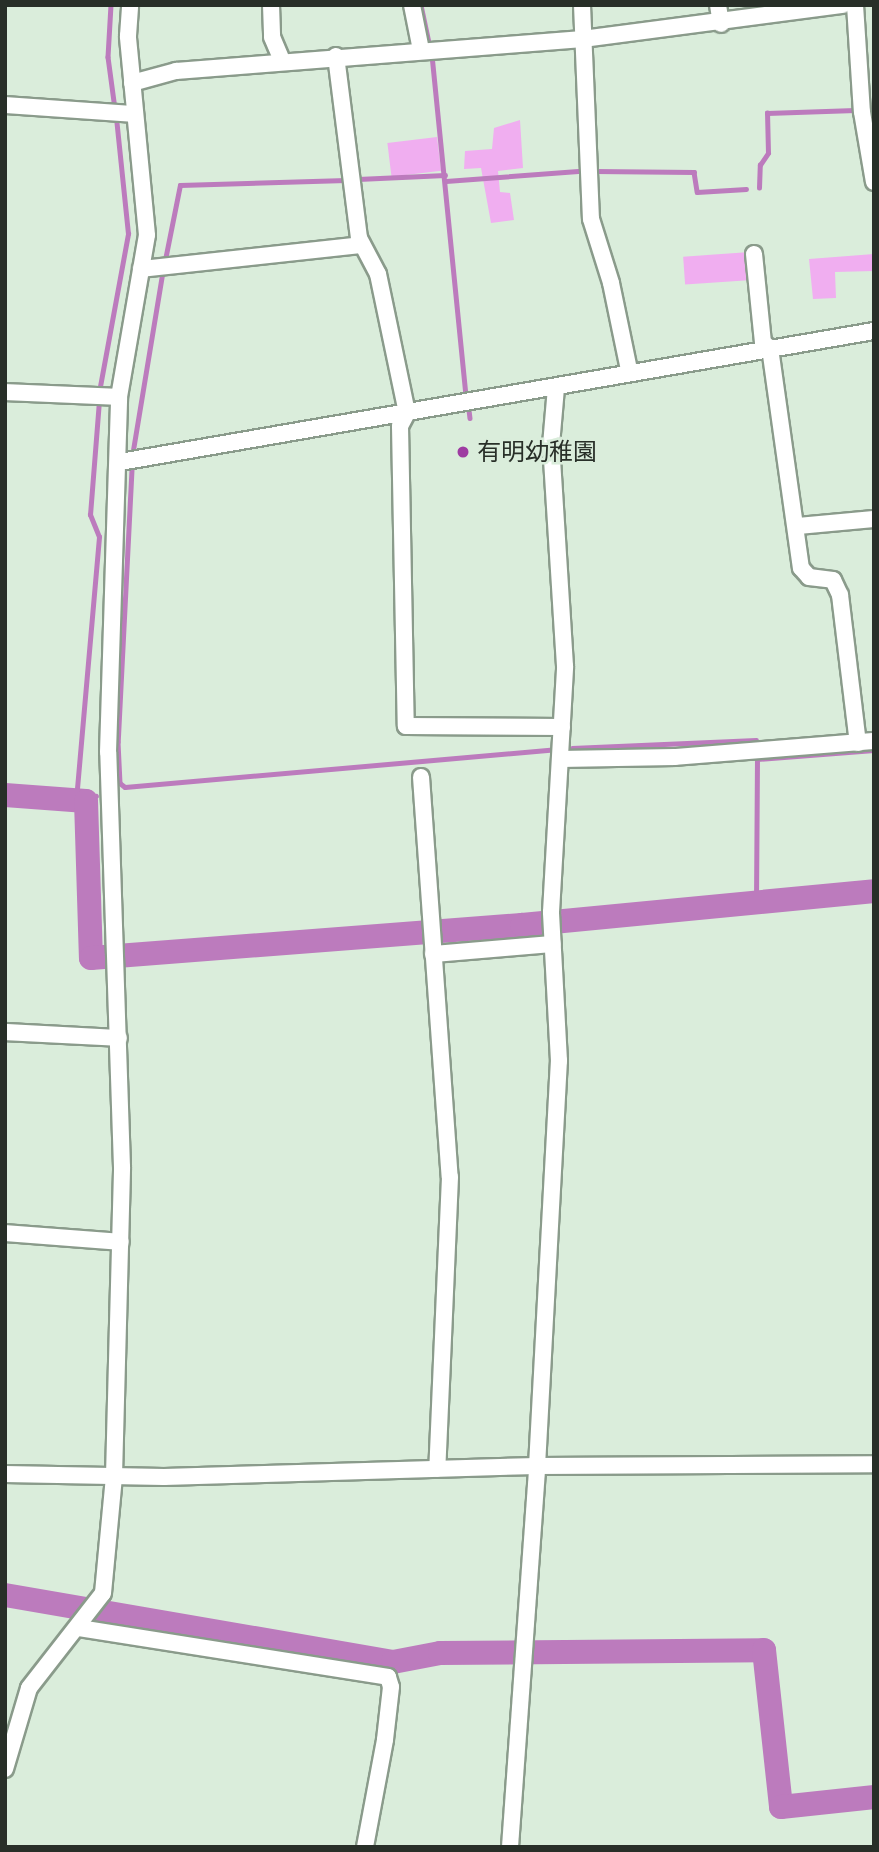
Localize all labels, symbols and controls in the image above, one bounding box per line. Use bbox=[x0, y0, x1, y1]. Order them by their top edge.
place label: 有明幼稚園 bbox=[477, 438, 597, 466]
marker: 有明幼稚園 bbox=[455, 444, 471, 460]

